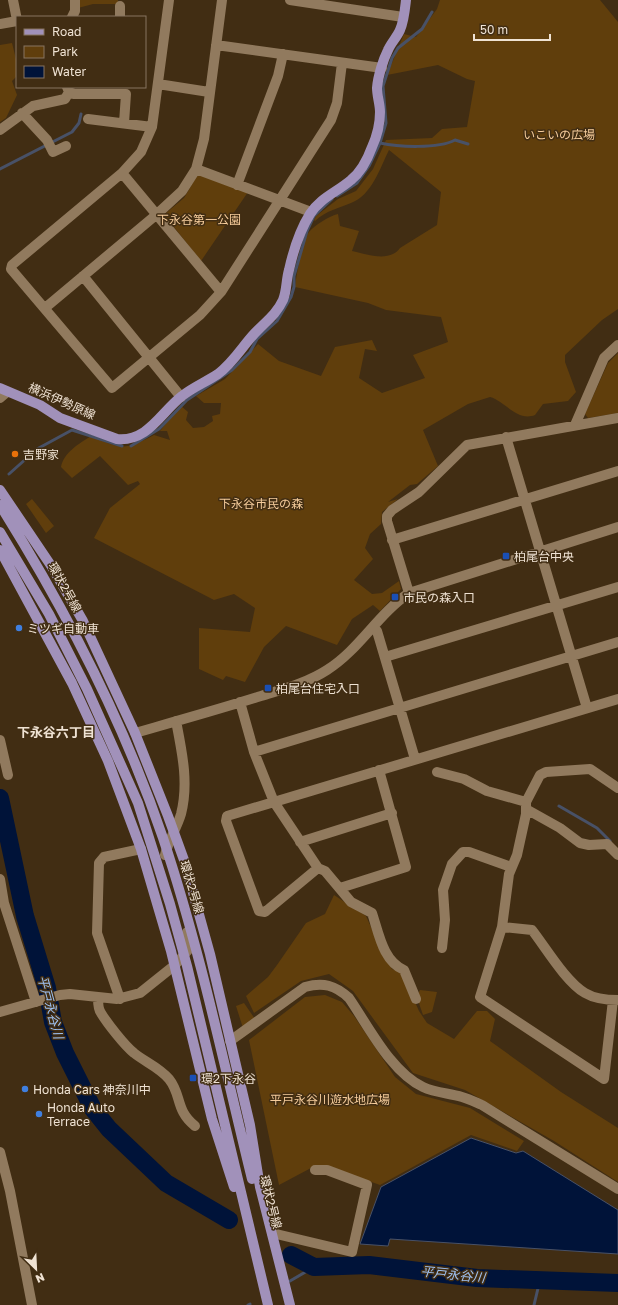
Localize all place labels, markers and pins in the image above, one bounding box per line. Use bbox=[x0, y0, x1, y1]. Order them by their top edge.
place label: 吉野家 bbox=[23, 447, 59, 462]
marker: 吉野家 bbox=[10, 449, 20, 459]
place label: 柏尾台中央 bbox=[514, 549, 574, 564]
marker: 柏尾台中央 bbox=[501, 551, 511, 561]
place label: 市民の森入口 bbox=[403, 590, 475, 605]
marker: 市民の森入口 bbox=[390, 592, 400, 602]
place label: ミツギ自動車 bbox=[27, 621, 99, 636]
marker: ミツギ自動車 bbox=[14, 623, 24, 633]
place label: 柏尾台住宅入口 bbox=[276, 681, 360, 696]
marker: 柏尾台住宅入口 bbox=[263, 683, 273, 693]
place label: 環2下永谷 bbox=[201, 1071, 256, 1086]
marker: 環2下永谷 bbox=[188, 1073, 198, 1083]
place label: Honda Cars 神奈川中 bbox=[33, 1082, 151, 1097]
marker: Honda Cars 神奈川中 bbox=[20, 1084, 30, 1094]
place label: Honda Auto Terrace bbox=[47, 1100, 115, 1129]
marker: Honda Auto Terrace bbox=[34, 1109, 44, 1119]

